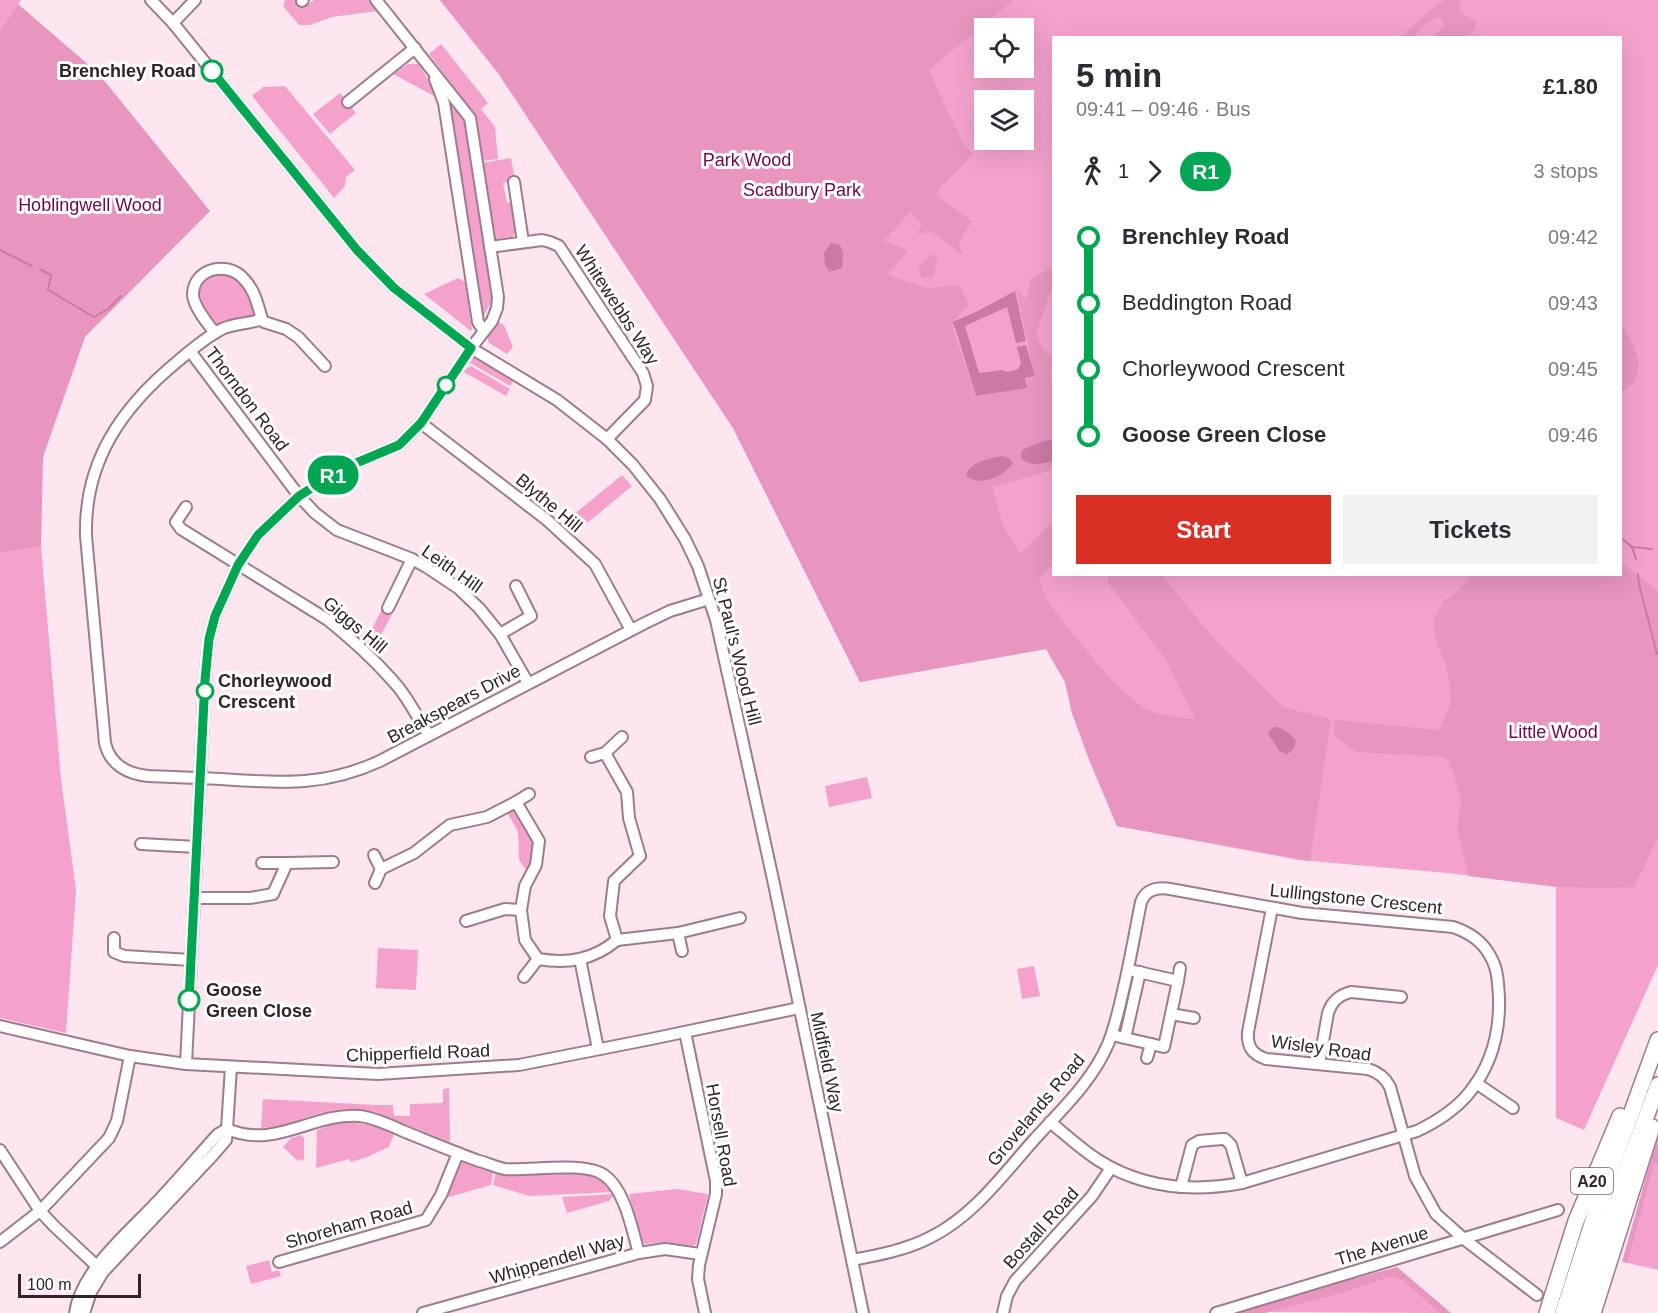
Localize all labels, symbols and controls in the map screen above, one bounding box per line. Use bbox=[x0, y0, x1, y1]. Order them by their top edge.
map controls bbox=[974, 18, 1034, 150]
button: locate bbox=[974, 18, 1034, 78]
text: 5 min bbox=[1076, 57, 1162, 94]
marker: Brenchley Road bbox=[201, 60, 223, 82]
place label: Brenchley Road bbox=[59, 61, 196, 81]
text: £1.80 bbox=[1543, 74, 1598, 99]
button: layers bbox=[974, 90, 1034, 150]
text: 09:41 – 09:46 · Bus bbox=[1076, 98, 1251, 120]
park label: Park Wood bbox=[703, 150, 791, 170]
icon: walk bbox=[1076, 155, 1109, 188]
icon: forward bbox=[1138, 155, 1171, 188]
text: 1 bbox=[1118, 160, 1129, 182]
text: R1 bbox=[1192, 160, 1219, 183]
text: 3 stops bbox=[1534, 160, 1598, 182]
park label: Scadbury Park bbox=[743, 180, 862, 200]
park label: Hoblingwell Wood bbox=[18, 195, 162, 215]
text: Brenchley Road bbox=[1122, 224, 1290, 249]
text: 09:42 bbox=[1548, 226, 1598, 248]
street label: Whitewebbs Way bbox=[571, 242, 663, 368]
text: Beddington Road bbox=[1122, 290, 1292, 315]
text: 09:43 bbox=[1548, 292, 1598, 314]
street label: Thorndon Road bbox=[201, 343, 293, 455]
text: Chorleywood Crescent bbox=[1122, 356, 1345, 381]
text: 09:45 bbox=[1548, 358, 1598, 380]
unlabelled marker bbox=[437, 376, 455, 394]
text: Goose Green Close bbox=[1122, 422, 1326, 447]
text: 09:46 bbox=[1548, 424, 1598, 446]
line badge: R1 bbox=[306, 456, 360, 494]
text: R1 bbox=[320, 464, 346, 487]
street label: Blythe Hill bbox=[512, 470, 586, 536]
button: Start bbox=[1076, 495, 1331, 564]
button: Tickets bbox=[1343, 495, 1598, 564]
street label: Leith Hill bbox=[418, 541, 486, 597]
street label: St Paul's Wood Hill bbox=[709, 575, 765, 727]
street label: Giggs Hill bbox=[319, 593, 391, 657]
street label: Breakspears Drive bbox=[384, 660, 524, 748]
place label: Chorleywood Crescent bbox=[218, 671, 332, 712]
marker: Chorleywood Crescent bbox=[196, 682, 214, 700]
park label: Little Wood bbox=[1508, 722, 1598, 742]
street label: Lullingstone Crescent bbox=[1269, 880, 1443, 918]
place label: Goose Green Close bbox=[206, 980, 312, 1021]
marker: Goose Green Close bbox=[178, 989, 200, 1011]
street label: Midfield Way bbox=[807, 1010, 847, 1114]
street label: Wisley Road bbox=[1270, 1031, 1372, 1065]
street label: Chipperfield Road bbox=[346, 1040, 490, 1066]
street label: Grovelands Road bbox=[983, 1050, 1089, 1170]
street label: Horsell Road bbox=[702, 1082, 740, 1188]
road number: A20 bbox=[1571, 1168, 1613, 1194]
street label: Bostall Road bbox=[999, 1183, 1083, 1273]
street label: Shoreham Road bbox=[283, 1197, 415, 1253]
street label: The Avenue bbox=[1333, 1222, 1431, 1270]
street label: Whippendell Way bbox=[487, 1230, 627, 1288]
scale bar bbox=[18, 1271, 141, 1298]
text: 100 m bbox=[27, 1276, 71, 1293]

